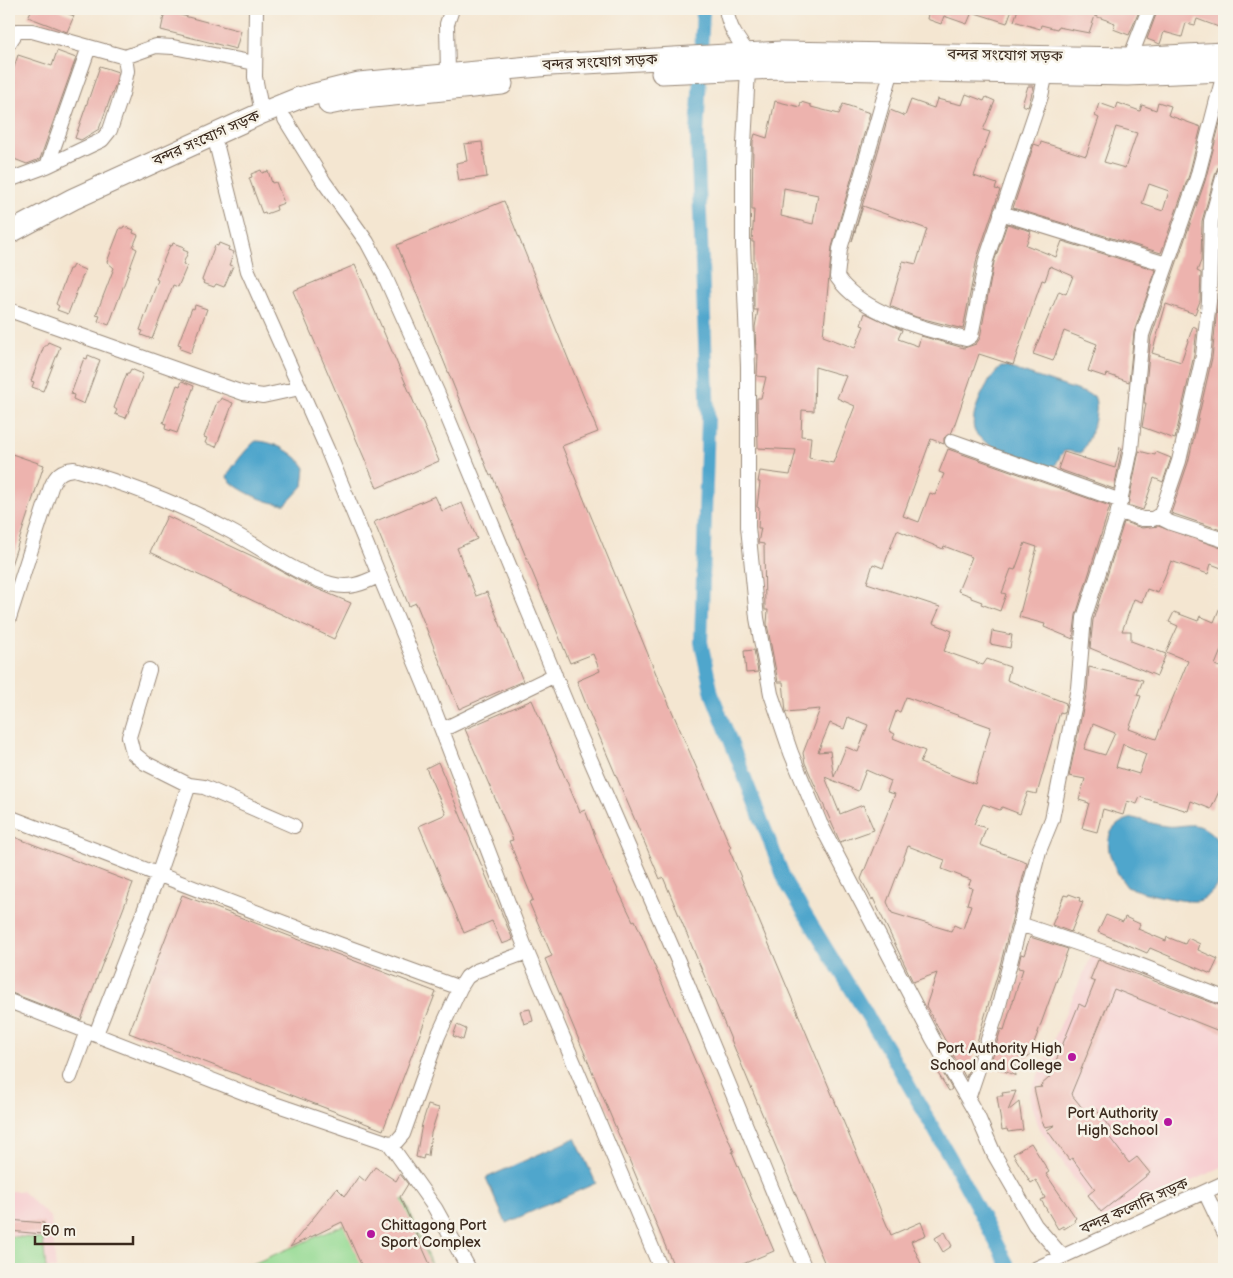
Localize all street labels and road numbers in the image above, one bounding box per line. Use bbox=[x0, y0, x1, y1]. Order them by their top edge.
street label: বন্দর সংযোগ সড়ক bbox=[946, 45, 1064, 66]
street label: বন্দর সংযোগ সড়ক bbox=[541, 50, 659, 75]
street label: বন্দর সংযোগ সড়ক bbox=[149, 106, 264, 171]
street label: বন্দর কলোনি সড়ক bbox=[1076, 1174, 1192, 1239]

